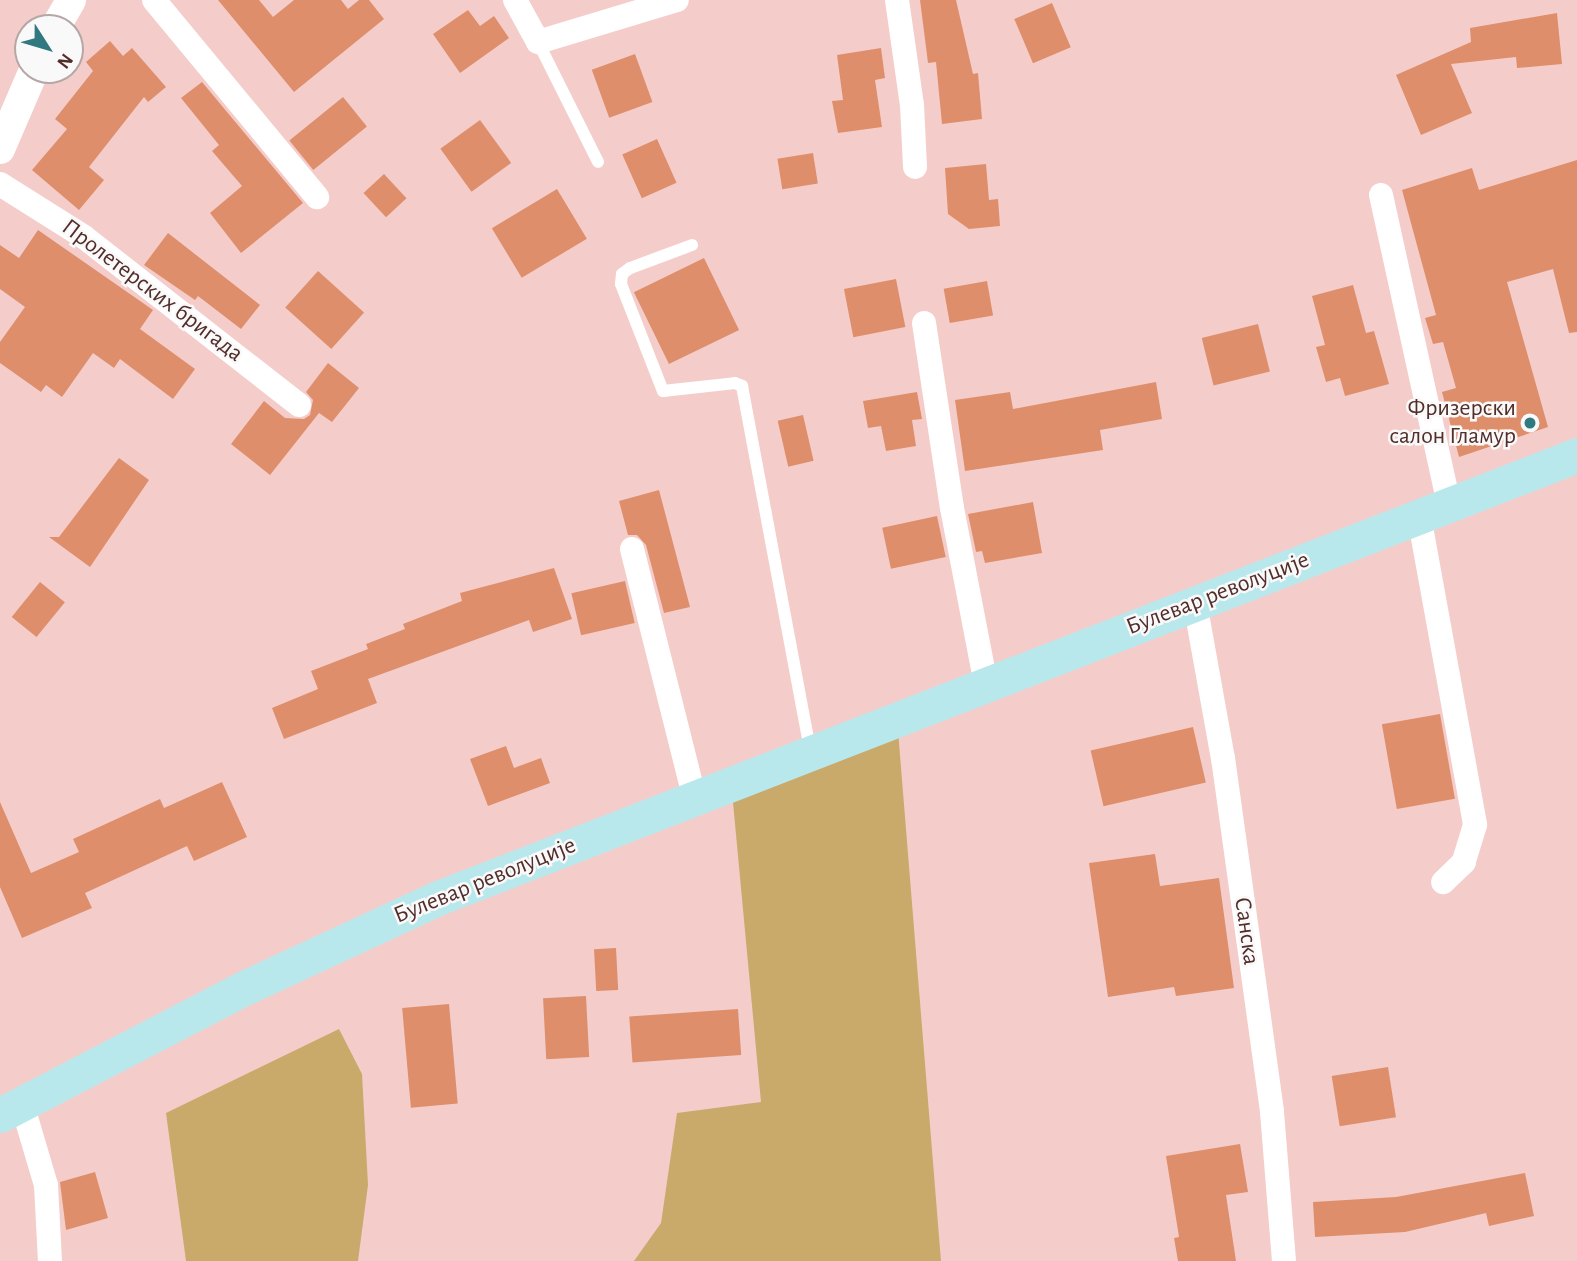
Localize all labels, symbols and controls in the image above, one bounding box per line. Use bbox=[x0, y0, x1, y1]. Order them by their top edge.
north arrow bbox=[14, 14, 84, 84]
text: N bbox=[53, 50, 76, 72]
street label: Пролетерских бригада bbox=[56, 213, 248, 369]
place label: Фризерски салон Гламур bbox=[1390, 395, 1516, 451]
marker: Фризерски салон Гламур bbox=[1522, 415, 1538, 431]
street label: Булевар револуције bbox=[1122, 546, 1314, 642]
street label: Булевар револуције bbox=[390, 831, 580, 931]
street label: Санска bbox=[1227, 895, 1265, 967]

